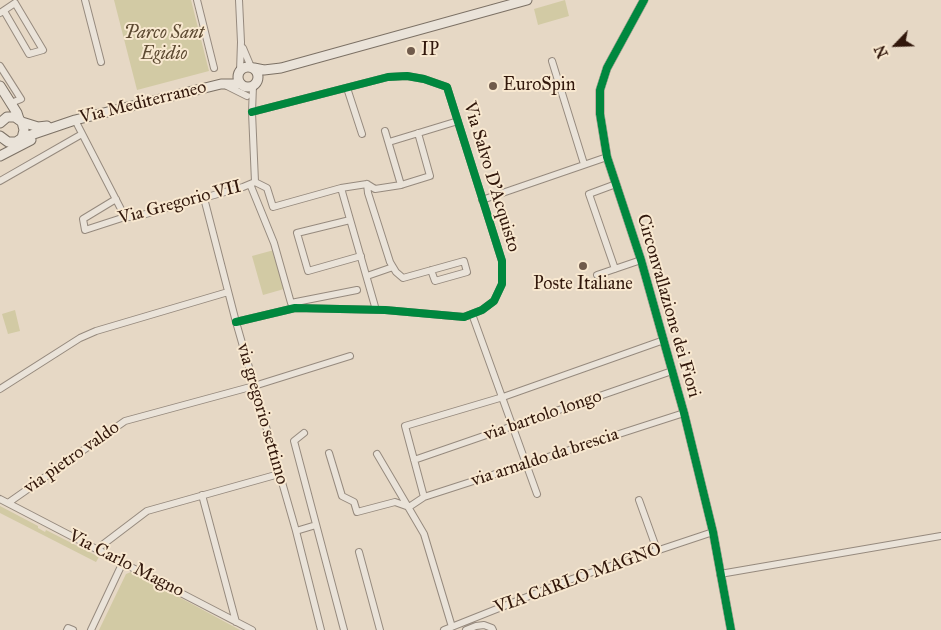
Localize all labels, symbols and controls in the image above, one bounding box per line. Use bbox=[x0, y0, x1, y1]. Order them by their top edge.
north arrow bbox=[871, 20, 921, 70]
park label: Parco Sant Egidio bbox=[124, 23, 204, 66]
place label: IP bbox=[421, 40, 439, 62]
text: N bbox=[872, 42, 892, 60]
marker: IP bbox=[405, 45, 417, 57]
place label: EuroSpin bbox=[503, 75, 575, 97]
street label: Via Mediterraneo bbox=[77, 77, 209, 129]
marker: EuroSpin bbox=[487, 80, 499, 92]
street label: Via Salvo D'Acquisto bbox=[458, 99, 524, 255]
street label: Via Gregorio VII bbox=[116, 176, 244, 230]
street label: Circonvallazione dei Fiori bbox=[631, 212, 705, 400]
marker: Poste Italiane bbox=[577, 260, 589, 272]
place label: Poste Italiane bbox=[533, 274, 633, 296]
street label: via gregorio settimo bbox=[232, 341, 292, 487]
street label: via bartolo longo bbox=[481, 386, 605, 446]
street label: via pietro valdo bbox=[20, 417, 124, 499]
street label: via arnaldo da brescia bbox=[469, 424, 621, 492]
street label: Via Carlo Magno bbox=[65, 526, 187, 602]
street label: VIA CARLO MAGNO bbox=[491, 539, 665, 619]

